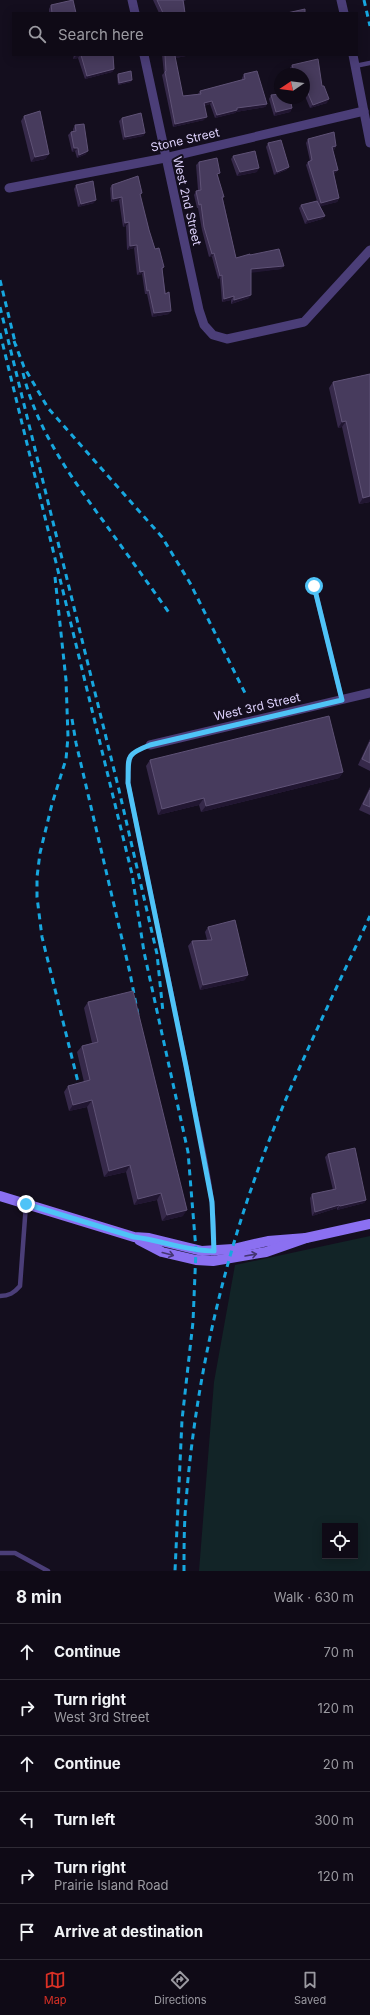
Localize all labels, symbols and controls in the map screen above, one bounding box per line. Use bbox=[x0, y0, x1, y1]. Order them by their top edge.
search box bbox=[12, 12, 358, 56]
icon: search bbox=[26, 23, 48, 45]
text: Search here bbox=[58, 25, 144, 44]
north arrow bbox=[274, 68, 310, 104]
street label: Stone Street bbox=[149, 124, 221, 155]
street label: West 2nd Street bbox=[170, 155, 205, 247]
route start bbox=[305, 577, 323, 595]
street label: West 3rd Street bbox=[212, 689, 302, 724]
route end bbox=[17, 1195, 35, 1213]
one-way arrow bbox=[244, 1250, 257, 1258]
one-way arrow bbox=[162, 1251, 175, 1258]
map controls bbox=[322, 1523, 358, 1559]
button: locate bbox=[322, 1523, 358, 1559]
text: 8 min bbox=[16, 1587, 62, 1607]
text: Walk · 630 m bbox=[274, 1589, 354, 1605]
icon: ahead bbox=[16, 1641, 38, 1663]
text: Continue bbox=[54, 1642, 121, 1661]
text: 70 m bbox=[324, 1644, 354, 1660]
text: Turn right bbox=[54, 1690, 126, 1709]
icon: right bbox=[16, 1697, 38, 1719]
text: 120 m bbox=[318, 1700, 354, 1716]
text: West 3rd Street bbox=[54, 1709, 150, 1725]
icon: ahead bbox=[16, 1753, 38, 1775]
text: Continue bbox=[54, 1754, 121, 1773]
text: 20 m bbox=[323, 1756, 354, 1772]
icon: left bbox=[16, 1809, 38, 1831]
text: Turn left bbox=[54, 1810, 115, 1829]
text: 300 m bbox=[315, 1812, 354, 1828]
text: Turn right bbox=[54, 1858, 126, 1877]
icon: right bbox=[16, 1865, 38, 1887]
text: 120 m bbox=[318, 1868, 354, 1884]
text: Prairie Island Road bbox=[54, 1877, 169, 1893]
icon: arrive bbox=[16, 1921, 38, 1943]
text: Arrive at destination bbox=[54, 1922, 203, 1941]
tab: Map bbox=[44, 1969, 67, 2007]
tab: Directions bbox=[154, 1969, 207, 2007]
tab: Saved bbox=[294, 1969, 326, 2007]

